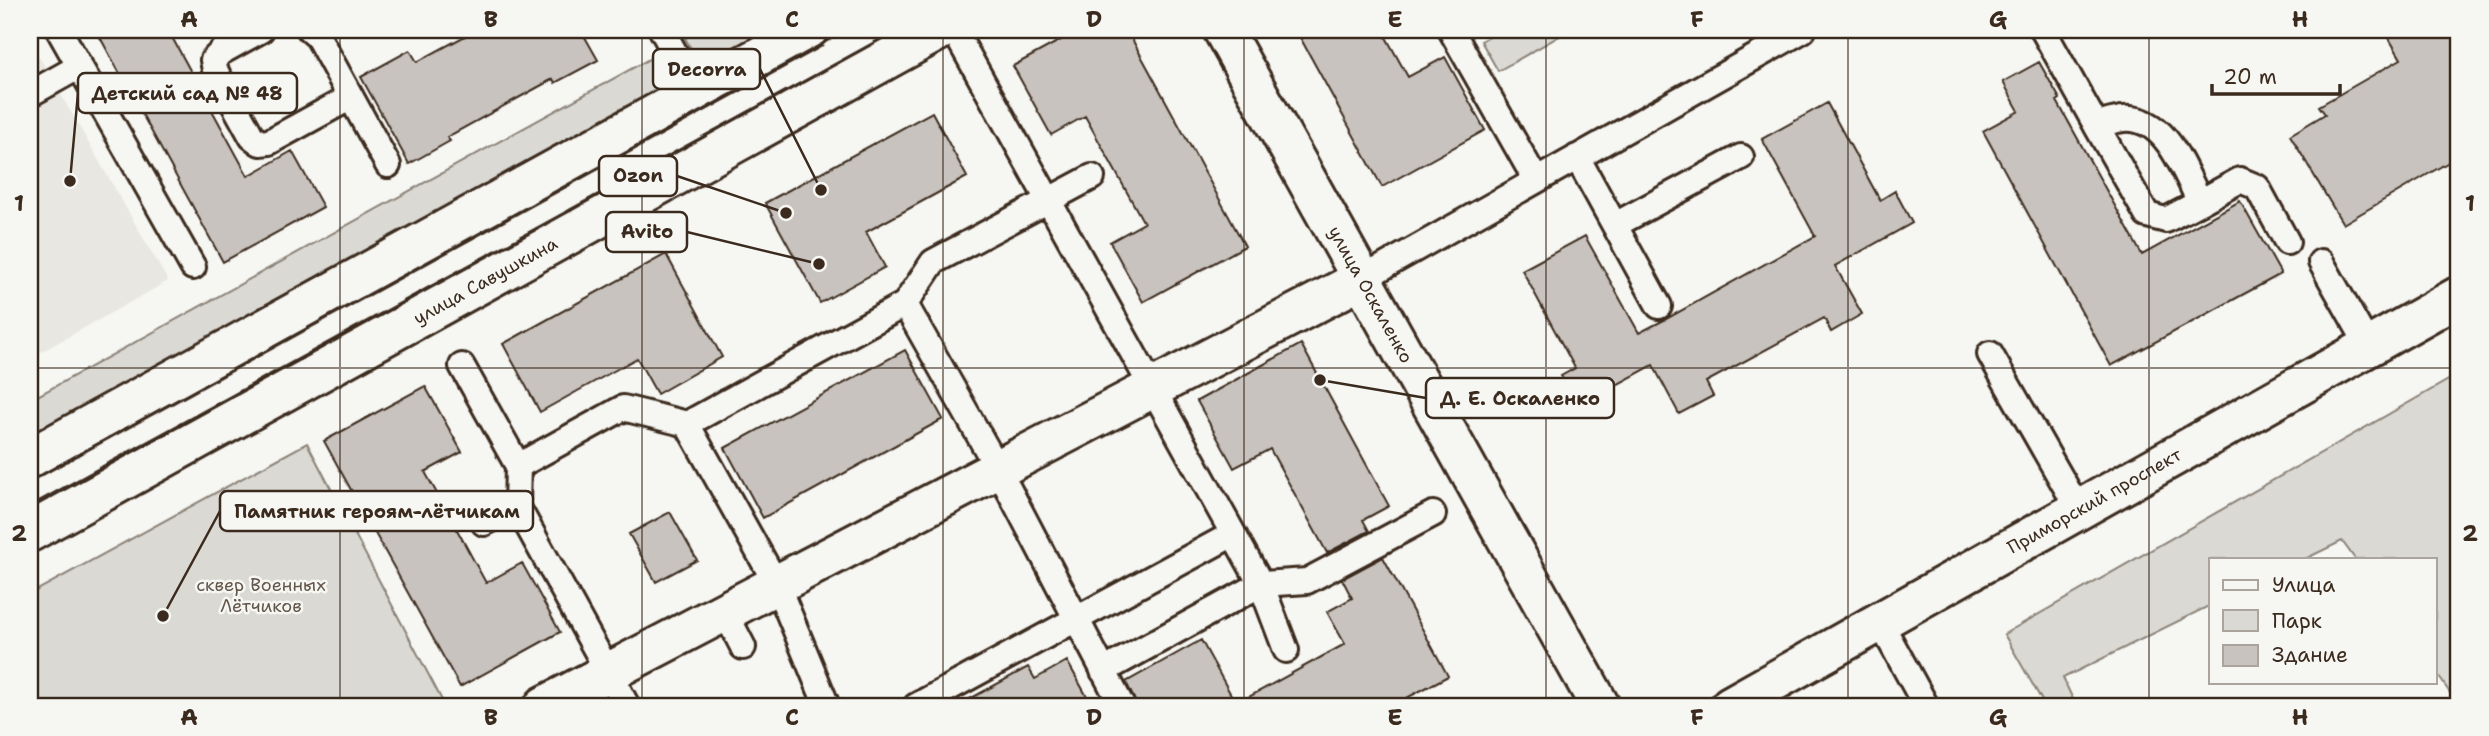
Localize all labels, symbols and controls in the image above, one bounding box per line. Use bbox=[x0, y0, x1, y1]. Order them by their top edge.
text: A bbox=[180, 4, 198, 34]
text: B bbox=[484, 4, 498, 34]
text: C bbox=[785, 4, 799, 34]
text: D bbox=[1086, 4, 1102, 34]
text: E bbox=[1387, 4, 1403, 34]
text: F bbox=[1690, 4, 1704, 34]
text: G bbox=[1989, 4, 2008, 34]
text: H bbox=[2292, 4, 2308, 34]
callout: Decorra bbox=[653, 49, 760, 89]
scale bar bbox=[2212, 52, 2340, 96]
text: Decorra bbox=[668, 57, 747, 82]
text: 20 m bbox=[2223, 63, 2277, 91]
callout: Детский сад № 48 bbox=[78, 73, 297, 113]
text: Детский сад № 48 bbox=[91, 81, 283, 106]
callout: Ozon bbox=[599, 156, 677, 196]
text: Ozon bbox=[613, 163, 663, 188]
text: 1 bbox=[14, 188, 24, 218]
text: 1 bbox=[2465, 188, 2475, 218]
callout: Avito bbox=[606, 212, 687, 252]
text: Avito bbox=[621, 219, 673, 244]
street label: улица Оскаленко bbox=[1323, 222, 1418, 368]
street label: улица Савушкина bbox=[409, 231, 562, 330]
callout: Д. Е. Оскаленко bbox=[1426, 378, 1614, 418]
text: Д. Е. Оскаленко bbox=[1440, 386, 1600, 411]
street label: Приморский проспект bbox=[2003, 442, 2186, 560]
callout: Памятник героям-лётчикам bbox=[220, 491, 533, 531]
text: Памятник героям-лётчикам bbox=[234, 499, 520, 524]
text: 2 bbox=[11, 518, 27, 548]
text: 2 bbox=[2462, 518, 2478, 548]
legend bbox=[2209, 558, 2436, 684]
text: Улица bbox=[2272, 571, 2335, 599]
park label: сквер Военных Лётчиков bbox=[196, 573, 326, 618]
text: Парк bbox=[2272, 607, 2322, 635]
text: Здание bbox=[2272, 641, 2348, 669]
text: A bbox=[180, 702, 198, 732]
text: B bbox=[484, 702, 498, 732]
text: C bbox=[785, 702, 799, 732]
text: D bbox=[1086, 702, 1102, 732]
text: E bbox=[1387, 702, 1403, 732]
text: F bbox=[1690, 702, 1704, 732]
text: G bbox=[1989, 702, 2008, 732]
text: H bbox=[2292, 702, 2308, 732]

